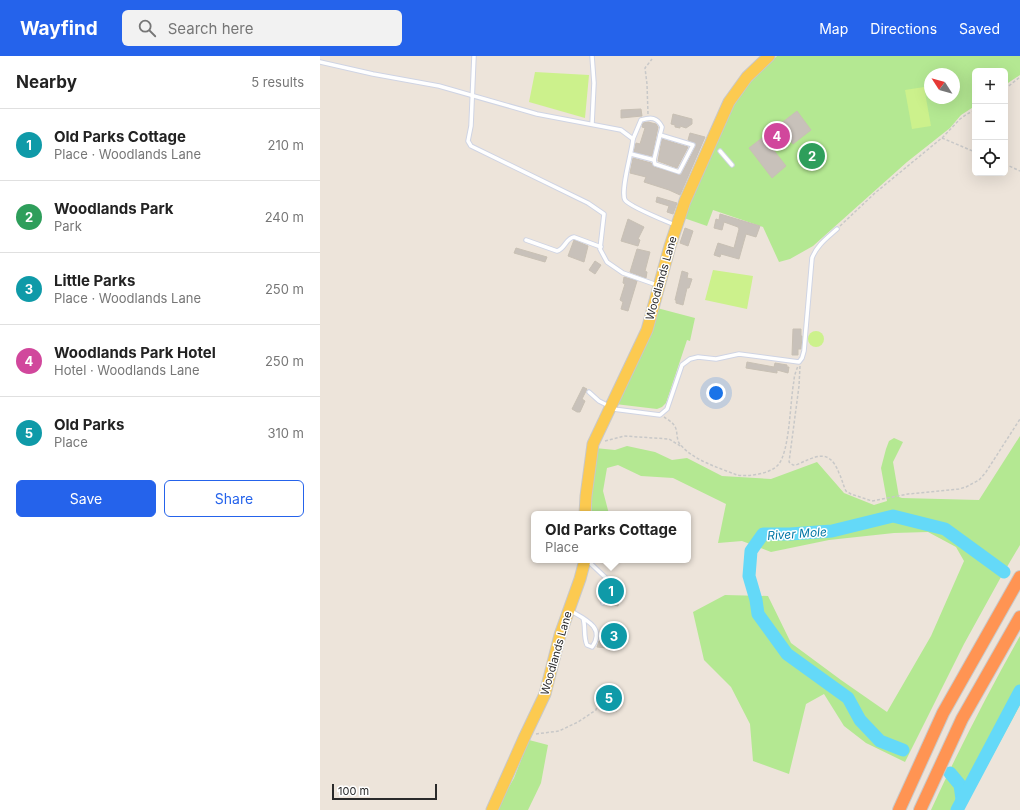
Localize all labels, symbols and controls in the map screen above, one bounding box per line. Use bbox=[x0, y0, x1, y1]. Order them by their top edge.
search box bbox=[122, 10, 402, 46]
text: Wayfind bbox=[20, 17, 98, 40]
icon: search bbox=[136, 17, 158, 39]
text: Search here bbox=[168, 19, 253, 38]
text: Map bbox=[819, 20, 848, 37]
text: Directions bbox=[870, 20, 937, 37]
text: Saved bbox=[959, 20, 1000, 37]
north arrow bbox=[924, 68, 960, 104]
map controls bbox=[972, 68, 1008, 176]
button: + bbox=[972, 68, 1008, 104]
text: Nearby bbox=[16, 72, 77, 92]
text: 5 results bbox=[251, 74, 304, 90]
button: − bbox=[972, 104, 1008, 140]
pin: 4 bbox=[764, 121, 790, 151]
text: Old Parks Cottage bbox=[54, 127, 186, 146]
text: 1 bbox=[26, 137, 32, 153]
text: 210 m bbox=[268, 137, 304, 153]
button: locate bbox=[972, 140, 1008, 176]
pin: 2 bbox=[799, 141, 825, 171]
text: Place · Woodlands Lane bbox=[54, 146, 201, 162]
text: Woodlands Park bbox=[54, 199, 173, 218]
text: 2 bbox=[25, 209, 33, 225]
text: 240 m bbox=[265, 209, 304, 225]
text: Park bbox=[54, 218, 82, 234]
street label: Woodlands Lane bbox=[642, 234, 680, 322]
text: Little Parks bbox=[54, 271, 135, 290]
text: 3 bbox=[25, 281, 33, 297]
text: 250 m bbox=[265, 281, 304, 297]
text: Place · Woodlands Lane bbox=[54, 290, 201, 306]
text: Woodlands Park Hotel bbox=[54, 343, 216, 362]
text: 4 bbox=[25, 353, 33, 369]
text: 250 m bbox=[265, 353, 304, 369]
text: Hotel · Woodlands Lane bbox=[54, 362, 200, 378]
your location bbox=[706, 383, 726, 403]
text: Old Parks bbox=[54, 415, 124, 434]
text: 5 bbox=[25, 425, 33, 441]
text: 310 m bbox=[267, 425, 304, 441]
text: Place bbox=[54, 434, 88, 450]
button: Save bbox=[16, 480, 156, 517]
button: Share bbox=[164, 480, 304, 517]
popup bbox=[531, 511, 691, 563]
text: Old Parks Cottage bbox=[545, 520, 677, 539]
water label: River Mole bbox=[767, 524, 827, 543]
text: Place bbox=[545, 539, 579, 555]
pin: 1 bbox=[598, 576, 624, 606]
street label: Woodlands Lane bbox=[537, 609, 575, 697]
pin: 3 bbox=[601, 621, 627, 651]
pin: 5 bbox=[596, 683, 622, 713]
scale bar bbox=[332, 782, 437, 801]
text: 100 m bbox=[338, 784, 369, 798]

